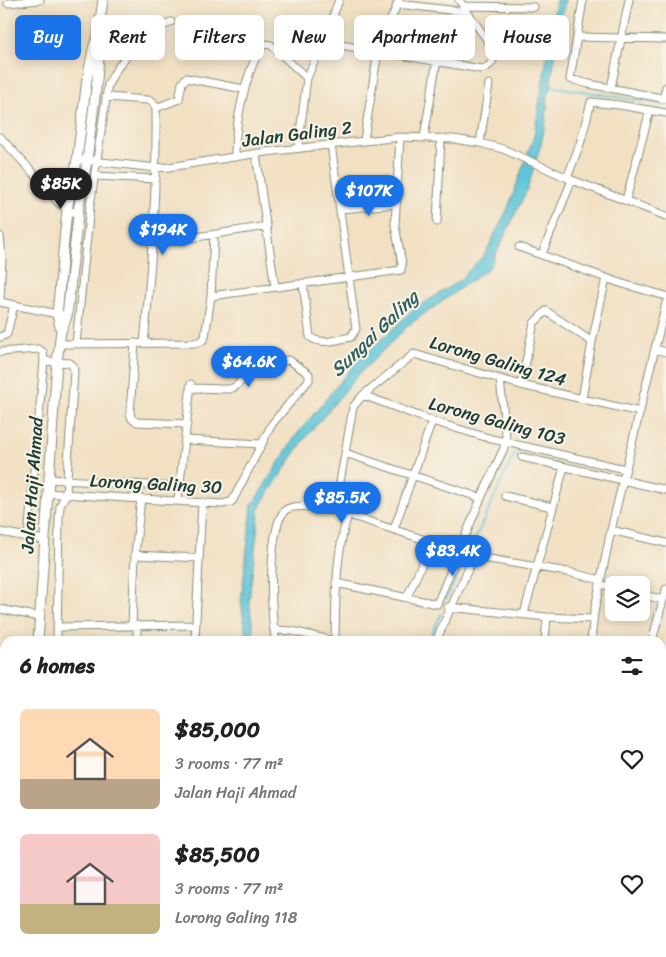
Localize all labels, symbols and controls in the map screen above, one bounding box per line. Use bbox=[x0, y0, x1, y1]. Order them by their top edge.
chip: Buy bbox=[15, 15, 81, 60]
chip: Rent bbox=[91, 15, 165, 60]
chip: Filters bbox=[175, 15, 264, 60]
chip: New bbox=[274, 15, 344, 60]
chip: Apartment bbox=[354, 15, 475, 60]
chip: House bbox=[485, 15, 569, 60]
street label: Jalan Galing 2 bbox=[239, 111, 354, 157]
pin: $85K bbox=[31, 168, 91, 210]
text: $85K bbox=[41, 169, 81, 198]
pin: $107K bbox=[334, 174, 404, 217]
text: $107K bbox=[346, 176, 392, 205]
pin: $194K bbox=[128, 214, 198, 256]
text: $194K bbox=[139, 215, 187, 244]
water label: Sungai Galing bbox=[322, 280, 428, 385]
street label: Lorong Galing 124 bbox=[426, 326, 570, 396]
pin: $64.6K bbox=[208, 346, 290, 388]
text: $64.6K bbox=[222, 347, 276, 376]
street label: Lorong Galing 103 bbox=[425, 387, 569, 455]
street label: Jalan Haji Ahmad bbox=[11, 414, 53, 555]
street label: Lorong Galing 30 bbox=[89, 465, 223, 503]
pin: $85.5K bbox=[301, 482, 383, 524]
text: $85.5K bbox=[315, 483, 369, 512]
pin: $83.4K bbox=[412, 534, 494, 577]
text: $83.4K bbox=[426, 536, 480, 565]
map controls bbox=[605, 576, 650, 621]
button: layers bbox=[605, 576, 650, 621]
text: 6 homes bbox=[20, 647, 95, 685]
icon: filters bbox=[618, 652, 646, 680]
text: $85,000 bbox=[175, 711, 260, 749]
icon: home bbox=[60, 729, 120, 789]
icon: heart bbox=[618, 745, 646, 773]
text: 3 rooms · 77 m² bbox=[175, 749, 283, 778]
text: Jalan Haji Ahmad bbox=[175, 778, 296, 807]
text: $85,500 bbox=[175, 836, 260, 874]
icon: home bbox=[60, 854, 120, 914]
icon: heart bbox=[618, 870, 646, 898]
text: 3 rooms · 77 m² bbox=[175, 874, 283, 903]
text: Lorong Galing 118 bbox=[175, 903, 297, 932]

